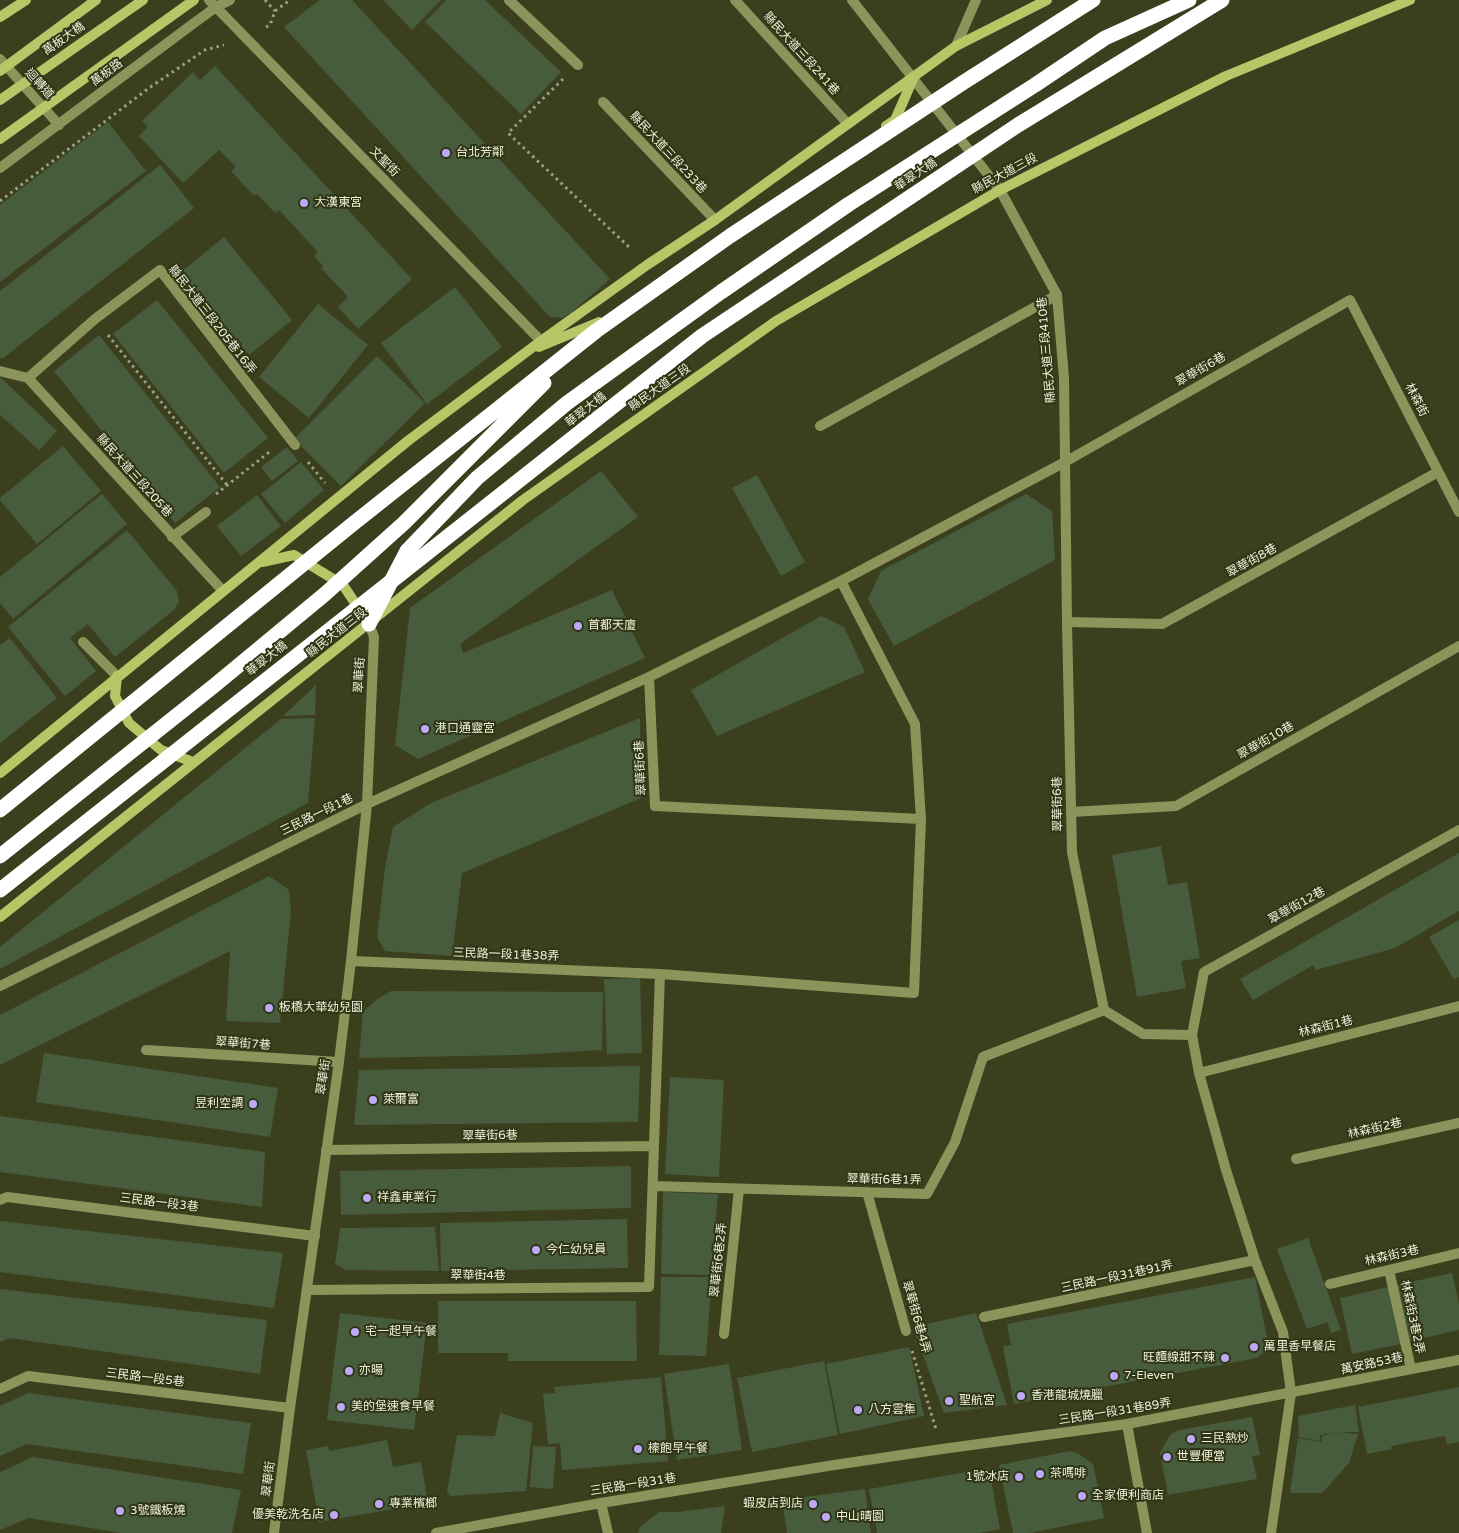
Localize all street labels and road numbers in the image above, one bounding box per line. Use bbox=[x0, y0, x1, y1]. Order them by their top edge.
street label: 縣民大道三段241巷 bbox=[760, 10, 842, 98]
street label: 萬板大橋 bbox=[40, 19, 88, 59]
street label: 萬板路 bbox=[88, 56, 126, 90]
street label: 迴轉道 bbox=[22, 66, 56, 102]
street label: 縣民大道三段233巷 bbox=[626, 109, 710, 197]
street label: 文聖街 bbox=[366, 144, 402, 180]
street label: 縣民大道三段 bbox=[970, 151, 1040, 197]
street label: 華翠大橋 bbox=[892, 156, 940, 194]
street label: 縣民大道三段205巷16弄 bbox=[165, 263, 259, 377]
street label: 縣民大道三段410巷 bbox=[1035, 296, 1059, 404]
street label: 翠華街6巷 bbox=[1173, 350, 1229, 390]
street label: 縣民大道三段 bbox=[626, 361, 694, 415]
street label: 林森街 bbox=[1401, 381, 1431, 419]
street label: 華翠大橋 bbox=[563, 390, 609, 430]
street label: 縣民大道三段205巷 bbox=[93, 432, 175, 520]
street label: 翠華街8巷 bbox=[1224, 541, 1280, 581]
street label: 縣民大道三段 bbox=[304, 605, 370, 661]
street label: 華翠大橋 bbox=[244, 639, 290, 679]
street label: 翠華街 bbox=[352, 657, 368, 693]
street label: 翠華街10巷 bbox=[1235, 719, 1297, 763]
street label: 翠華街6巷 bbox=[632, 740, 650, 796]
street label: 翠華街6巷 bbox=[1050, 776, 1066, 832]
street label: 三民路一段1巷 bbox=[278, 791, 356, 839]
street label: 翠華街12巷 bbox=[1266, 884, 1328, 928]
street label: 三民路一段1巷38弄 bbox=[452, 946, 560, 964]
street label: 林森街1巷 bbox=[1297, 1013, 1355, 1041]
street label: 翠華街7巷 bbox=[215, 1035, 271, 1053]
street label: 翠華街 bbox=[314, 1058, 334, 1096]
street label: 林森街2巷 bbox=[1346, 1116, 1404, 1142]
street label: 翠華街6巷 bbox=[462, 1128, 518, 1144]
street label: 翠華街6巷1弄 bbox=[846, 1172, 922, 1188]
street label: 三民路一段3巷 bbox=[119, 1191, 199, 1215]
street label: 翠華街6巷2弄 bbox=[708, 1222, 730, 1298]
street label: 林森街3巷 bbox=[1363, 1243, 1421, 1269]
street label: 三民路一段31巷91弄 bbox=[1060, 1258, 1174, 1296]
street label: 翠華街4巷 bbox=[450, 1269, 506, 1283]
street label: 翠華街6巷4弄 bbox=[899, 1279, 933, 1355]
street label: 林森街3巷2弄 bbox=[1397, 1279, 1427, 1355]
street label: 萬安路53巷 bbox=[1340, 1350, 1404, 1378]
street label: 三民路一段5巷 bbox=[105, 1366, 185, 1390]
street label: 三民路一段31巷89弄 bbox=[1058, 1396, 1172, 1428]
street label: 翠華街 bbox=[260, 1460, 278, 1498]
street label: 三民路一段31巷 bbox=[589, 1471, 677, 1499]

